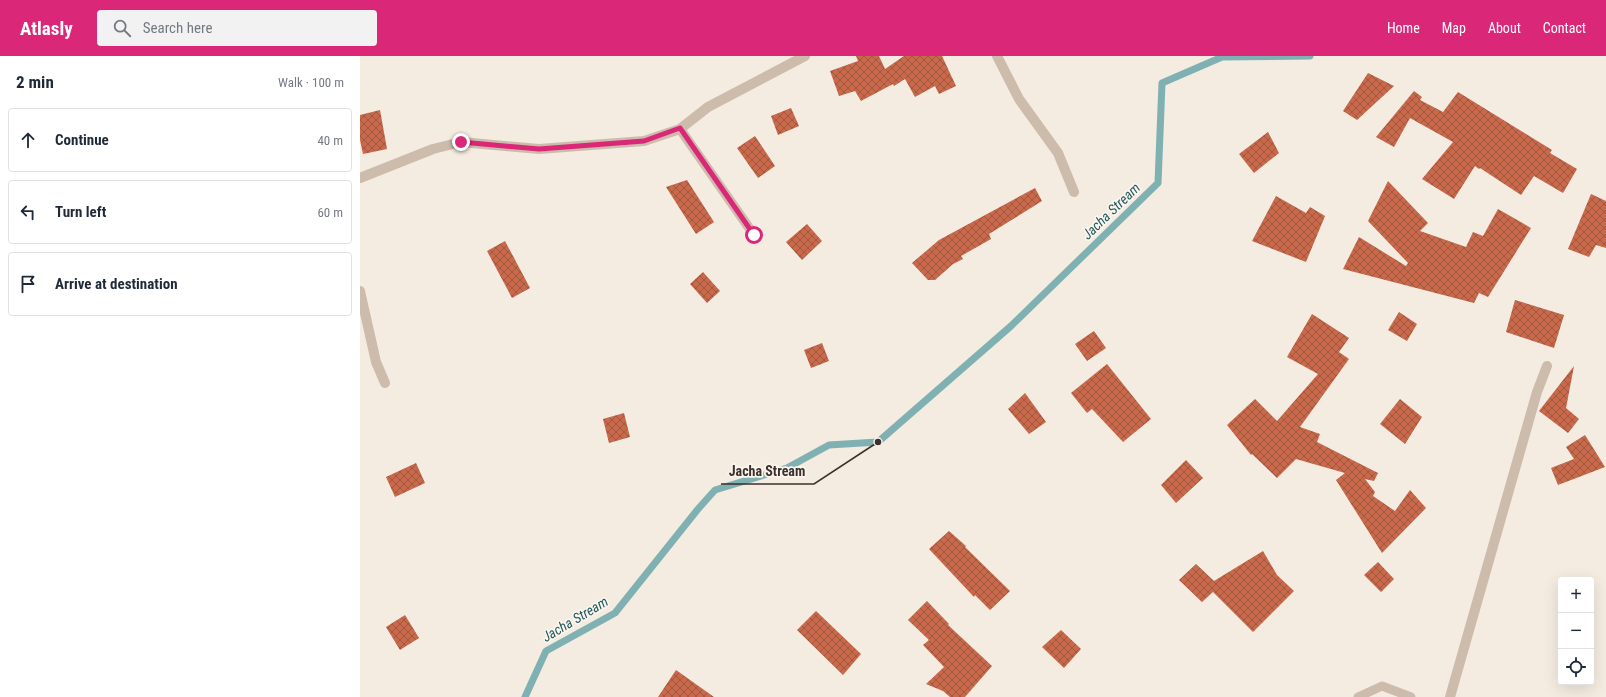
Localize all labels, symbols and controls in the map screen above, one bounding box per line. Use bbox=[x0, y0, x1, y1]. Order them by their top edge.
search box bbox=[97, 10, 377, 46]
text: Atlasly bbox=[20, 17, 73, 40]
icon: search bbox=[111, 17, 133, 39]
text: Search here bbox=[143, 19, 212, 37]
text: Home bbox=[1387, 20, 1420, 36]
text: Map bbox=[1442, 20, 1466, 36]
text: About bbox=[1488, 20, 1521, 36]
text: Contact bbox=[1543, 20, 1586, 36]
text: 2 min bbox=[16, 72, 54, 92]
text: Walk · 100 m bbox=[278, 75, 344, 90]
icon: ahead bbox=[17, 129, 39, 151]
text: Continue bbox=[55, 131, 109, 149]
text: 40 m bbox=[317, 133, 343, 148]
route end bbox=[452, 133, 470, 151]
water label: Jacha Stream bbox=[1079, 180, 1143, 242]
icon: left bbox=[17, 201, 39, 223]
text: Turn left bbox=[55, 203, 106, 221]
text: 60 m bbox=[317, 205, 343, 220]
route start bbox=[745, 226, 763, 244]
icon: arrive bbox=[17, 273, 39, 295]
text: Arrive at destination bbox=[55, 275, 178, 293]
callout: Jacha Stream bbox=[721, 458, 814, 484]
text: Jacha Stream bbox=[729, 463, 805, 479]
map controls bbox=[1558, 577, 1594, 685]
button: + bbox=[1558, 577, 1594, 613]
water label: Jacha Stream bbox=[539, 593, 611, 645]
button: − bbox=[1558, 613, 1594, 649]
button: locate bbox=[1558, 649, 1594, 685]

